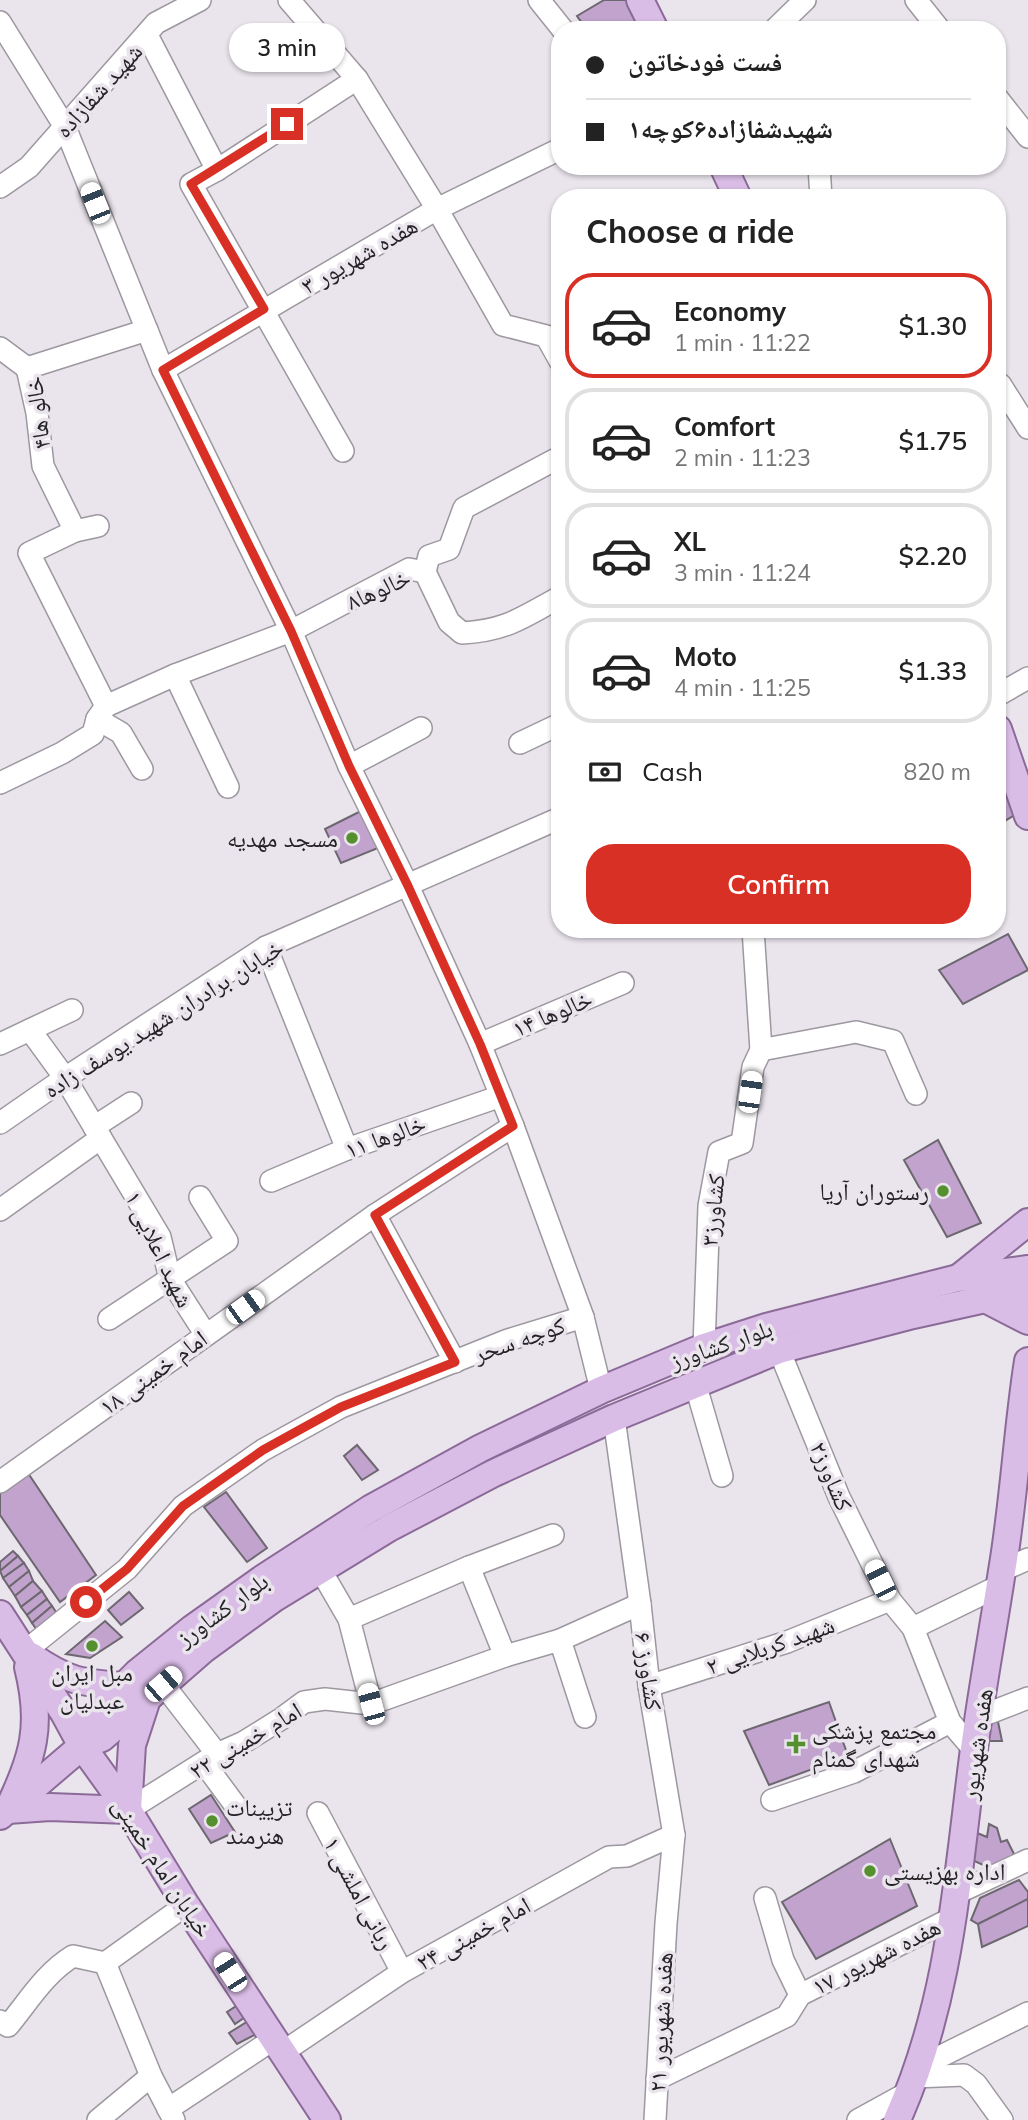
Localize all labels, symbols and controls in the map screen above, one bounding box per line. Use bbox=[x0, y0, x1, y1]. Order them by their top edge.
callout: 3 min bbox=[229, 23, 345, 72]
text: 3 min bbox=[257, 33, 317, 62]
street label: شهید شفازاده bbox=[48, 36, 148, 144]
text: فست فودخاتون bbox=[628, 45, 782, 78]
route end bbox=[271, 108, 303, 140]
text: شهیدشفازاده۶کوچه۱ bbox=[628, 112, 833, 145]
car bbox=[78, 180, 113, 226]
street label: هفده شهریور ۳ bbox=[295, 210, 423, 300]
text: Choose a ride bbox=[586, 211, 794, 251]
icon: car bbox=[590, 294, 653, 357]
text: Economy bbox=[674, 295, 786, 328]
text: $1.30 bbox=[898, 309, 967, 342]
text: 1 min · 11:22 bbox=[674, 328, 811, 357]
street label: خالو ها۴ bbox=[18, 375, 56, 451]
icon: car bbox=[590, 409, 653, 472]
text: Comfort bbox=[674, 410, 775, 443]
text: $1.75 bbox=[898, 424, 967, 457]
text: 2 min · 11:23 bbox=[674, 443, 811, 472]
icon: car bbox=[590, 524, 653, 587]
text: XL bbox=[674, 525, 706, 558]
text: $2.20 bbox=[898, 539, 967, 572]
text: 3 min · 11:24 bbox=[674, 558, 811, 587]
street label: خالوها۸ bbox=[341, 562, 415, 616]
icon: car bbox=[590, 639, 653, 702]
text: Moto bbox=[674, 640, 737, 673]
text: $1.33 bbox=[898, 654, 967, 687]
text: 4 min · 11:25 bbox=[674, 673, 811, 702]
icon: cash bbox=[586, 753, 624, 791]
text: Cash bbox=[642, 755, 703, 788]
text: 820 m bbox=[903, 757, 971, 786]
place label: مسجد مهدیه bbox=[227, 823, 338, 853]
marker: مسجد مهدیه bbox=[344, 830, 360, 846]
button: Confirm bbox=[586, 844, 971, 924]
street label: خیابان برادران شهید یوسف زاده bbox=[37, 932, 289, 1104]
street label: خالوها ۱۴ bbox=[508, 983, 596, 1043]
car bbox=[737, 1070, 764, 1114]
street label: خالوها ۱۱ bbox=[341, 1108, 429, 1164]
street label: کشاورز۳ bbox=[693, 1172, 731, 1248]
place label: رستوران آریا bbox=[819, 1176, 929, 1206]
marker: رستوران آریا bbox=[935, 1183, 951, 1199]
street label: شهید اعلایی ۱ bbox=[119, 1186, 201, 1312]
car bbox=[222, 1286, 269, 1328]
street label: کوچه سحر bbox=[468, 1309, 569, 1369]
street label: بلوار کشاورز bbox=[665, 1312, 776, 1376]
street label: امام خمینی ۱۸ bbox=[93, 1323, 214, 1423]
street label: کشاورز۲ bbox=[804, 1437, 860, 1515]
car bbox=[862, 1557, 899, 1603]
street label: بلوار کشاورز bbox=[169, 1566, 274, 1653]
route start bbox=[70, 1586, 102, 1618]
street label: شهید کربلایی ۲ bbox=[702, 1609, 838, 1681]
street label: کشاورز ۶ bbox=[629, 1630, 669, 1712]
marker: مبل ایران عبدلیان bbox=[84, 1638, 100, 1654]
place label: مبل ایران عبدلیان bbox=[51, 1657, 133, 1715]
car bbox=[141, 1662, 186, 1706]
car bbox=[356, 1681, 387, 1727]
street label: هفده شهریور bbox=[953, 1686, 999, 1803]
street label: امام خمینی ۲۲ bbox=[183, 1695, 308, 1787]
place label: مجتمع پزشکی شهدای گمنام bbox=[812, 1715, 936, 1775]
marker: مجتمع پزشکی شهدای گمنام bbox=[786, 1734, 806, 1754]
street label: خیابان امام خمینی bbox=[105, 1791, 219, 1944]
place label: تزیینات هنرمند bbox=[226, 1792, 292, 1850]
marker: تزیینات هنرمند bbox=[204, 1813, 220, 1829]
street label: ربانی املشی ۱ bbox=[318, 1832, 402, 1954]
place label: اداره بهزیستی bbox=[884, 1856, 1005, 1886]
marker: اداره بهزیستی bbox=[862, 1863, 878, 1879]
street label: امام خمینی ۲۴ bbox=[411, 1889, 536, 1978]
street label: هفده شهریور ۱۷ bbox=[807, 1911, 945, 2001]
car bbox=[210, 1949, 251, 1995]
street label: هفده شهریور ۲۱ bbox=[641, 1951, 679, 2093]

